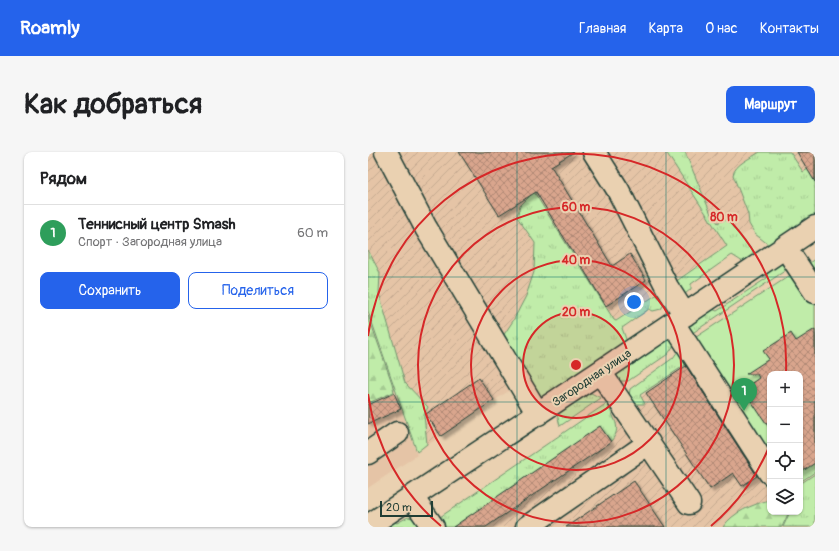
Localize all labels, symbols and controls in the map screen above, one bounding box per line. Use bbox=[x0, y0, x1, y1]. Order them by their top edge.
text: Roamly bbox=[20, 16, 80, 40]
text: Главная bbox=[579, 20, 626, 37]
text: Карта bbox=[648, 20, 683, 37]
text: О нас bbox=[705, 20, 738, 37]
text: Контакты bbox=[760, 20, 819, 37]
button: Маршрут bbox=[726, 86, 815, 123]
text: Как добраться bbox=[24, 87, 202, 122]
text: Рядом bbox=[40, 168, 87, 189]
text: 60 m bbox=[562, 200, 591, 215]
text: 80 m bbox=[710, 210, 738, 225]
text: Теннисный центр Smash bbox=[78, 215, 236, 234]
text: 1 bbox=[50, 225, 56, 241]
text: 60 m bbox=[297, 225, 328, 241]
text: Спорт · Загородная улица bbox=[78, 234, 222, 250]
text: 40 m bbox=[561, 253, 591, 268]
button: Сохранить bbox=[40, 272, 180, 309]
button: Поделиться bbox=[188, 272, 328, 309]
your location bbox=[624, 292, 644, 312]
text: 20 m bbox=[562, 305, 590, 320]
street label: Загородная улица bbox=[550, 346, 635, 410]
centre of rings bbox=[569, 358, 583, 372]
map controls bbox=[767, 371, 803, 515]
button: + bbox=[767, 371, 803, 407]
pin: 1 bbox=[731, 378, 757, 411]
button: − bbox=[767, 407, 803, 443]
button: locate bbox=[767, 443, 803, 479]
button: layers bbox=[767, 479, 803, 515]
scale bar bbox=[380, 499, 433, 518]
text: 20 m bbox=[386, 501, 412, 514]

